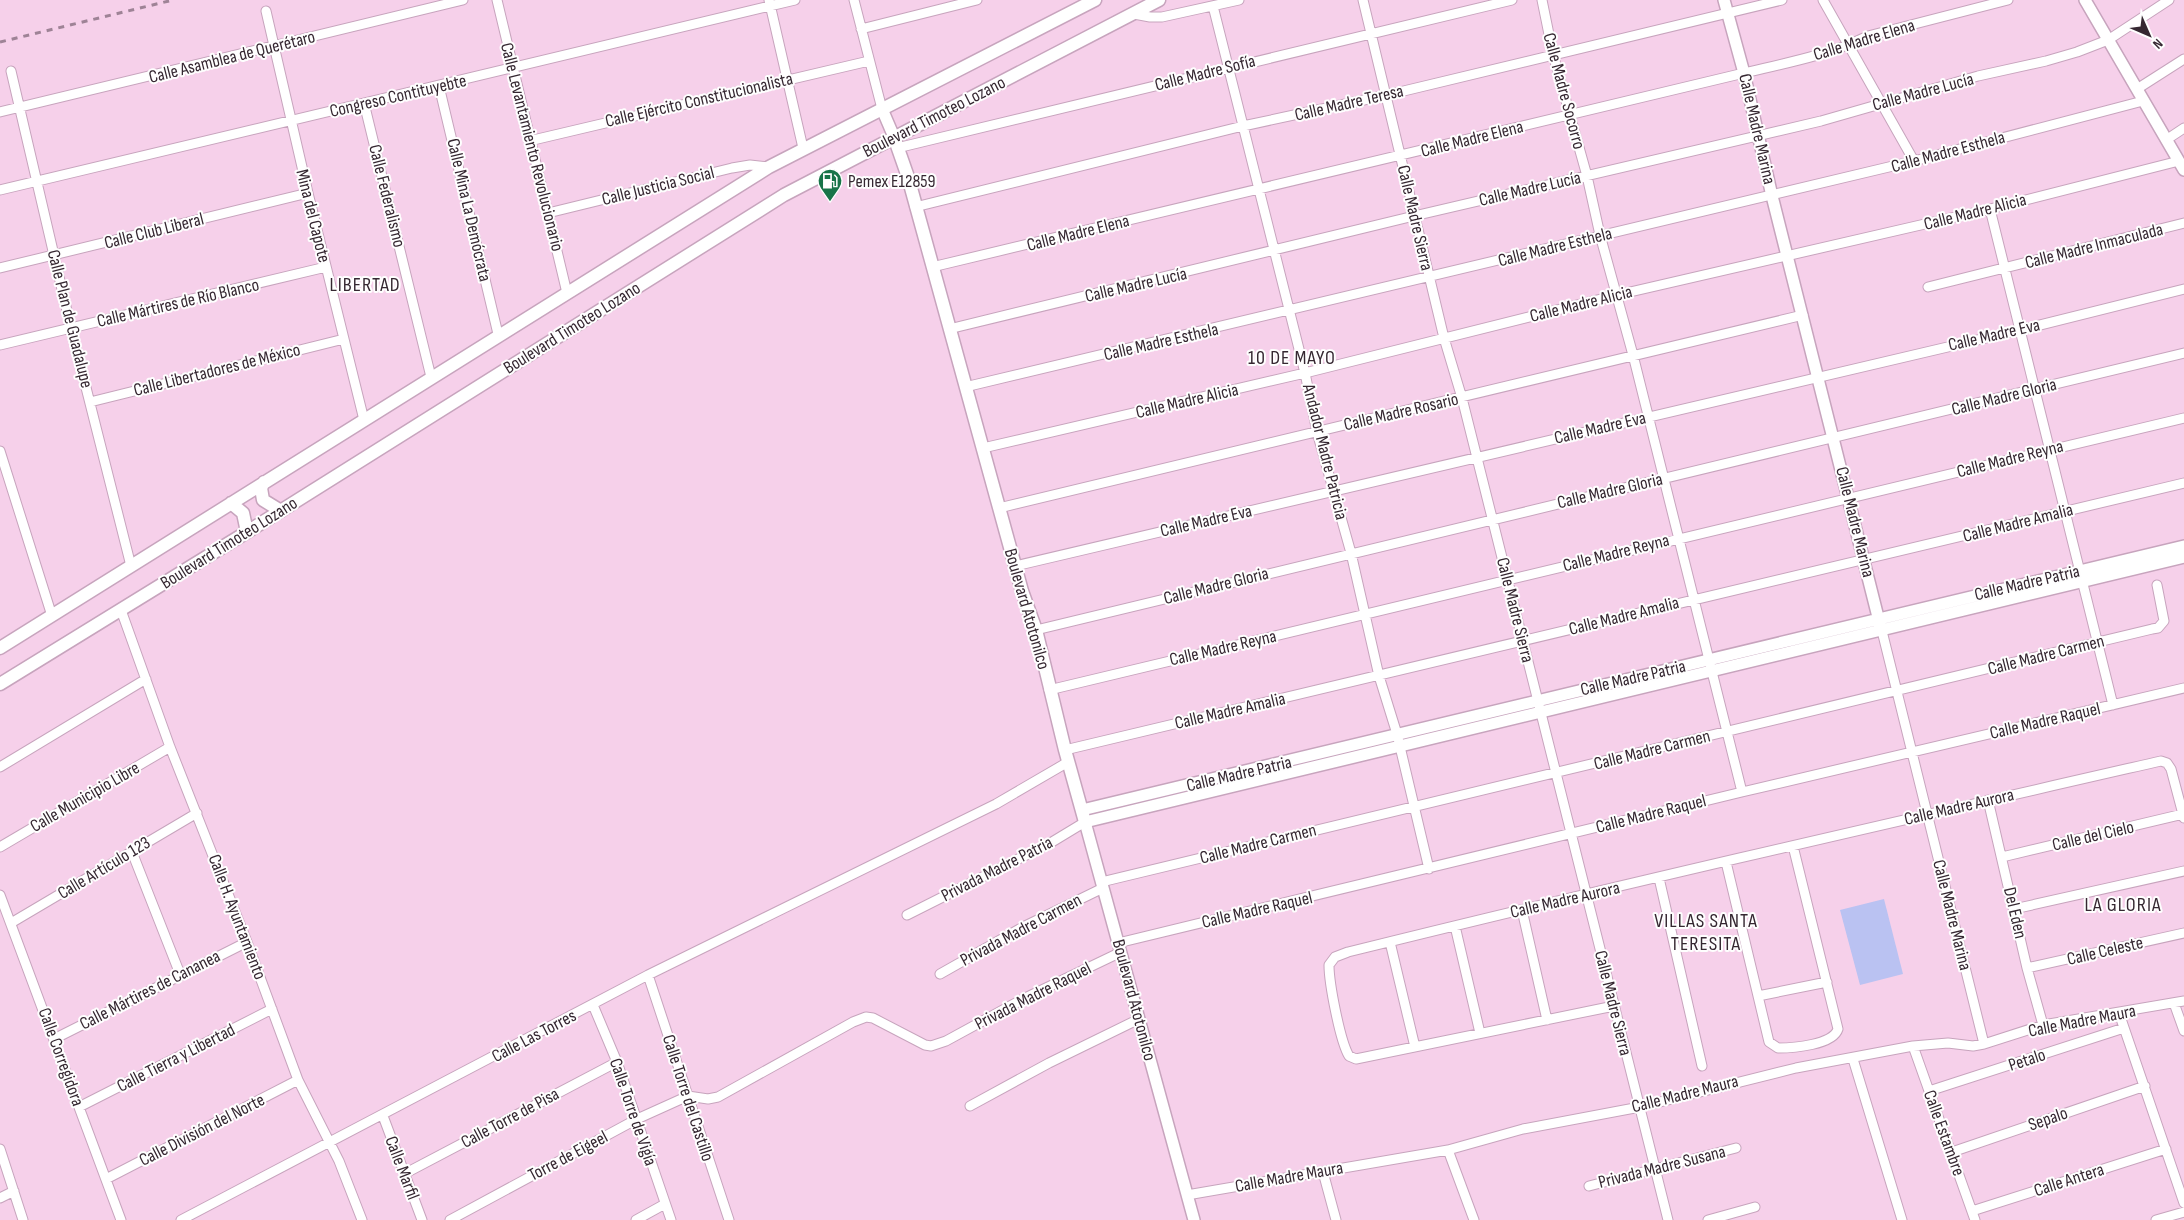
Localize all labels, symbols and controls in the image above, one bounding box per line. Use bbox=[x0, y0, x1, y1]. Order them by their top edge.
north arrow bbox=[2124, 10, 2174, 60]
street label: Calle Madre Elena bbox=[1811, 15, 1917, 65]
street label: Calle Asamblea de Querétaro bbox=[147, 26, 317, 88]
street label: Calle Madre Socorro bbox=[1538, 31, 1590, 151]
text: N bbox=[2149, 35, 2166, 52]
street label: Calle Levantamiento Revolucionario bbox=[496, 41, 568, 253]
street label: Calle Madre Sofía bbox=[1153, 50, 1258, 96]
street label: Calle Ejército Constitucionalista bbox=[603, 68, 795, 132]
street label: Calle Madre Lucía bbox=[1870, 68, 1976, 116]
street label: Congreso Contituyebte bbox=[328, 70, 468, 122]
street label: Boulevard Timoteo Lozano bbox=[859, 72, 1009, 162]
street label: Calle Madre Marina bbox=[1734, 72, 1780, 186]
street label: Calle Madre Teresa bbox=[1293, 80, 1406, 126]
street label: Calle Madre Elena bbox=[1419, 116, 1525, 162]
street label: Calle Madre Esthela bbox=[1889, 127, 2007, 177]
street label: Calle Mina La Demócrata bbox=[442, 136, 496, 284]
street label: Calle Federalismo bbox=[364, 142, 410, 250]
street label: Calle Justicia Social bbox=[600, 162, 716, 210]
street label: Calle Madre Sierra bbox=[1393, 163, 1437, 273]
street label: Mina del Capote bbox=[291, 167, 335, 265]
street label: Calle Madre Lucía bbox=[1477, 167, 1583, 211]
fuel station icon: Pemex E12859 bbox=[817, 168, 843, 202]
place label: Pemex E12859 bbox=[848, 171, 936, 192]
street label: Calle Madre Alicia bbox=[1922, 189, 2028, 235]
street label: Calle Club Liberal bbox=[102, 208, 206, 254]
street label: Calle Madre Elena bbox=[1025, 210, 1131, 256]
street label: Calle Madre Inmaculada bbox=[2023, 219, 2165, 273]
street label: Calle Madre Esthela bbox=[1496, 223, 1614, 271]
street label: Calle Plan de Guadalupe bbox=[43, 248, 97, 390]
street label: Calle Madre Lucía bbox=[1083, 263, 1189, 307]
district label: LIBERTAD bbox=[329, 273, 401, 297]
street label: Calle Mártires de Río Blanco bbox=[95, 274, 261, 332]
street label: Boulevard Timoteo Lozano bbox=[500, 277, 644, 379]
street label: Calle Madre Alicia bbox=[1528, 281, 1634, 327]
street label: Calle Madre Eva bbox=[1946, 314, 2042, 356]
street label: Calle Madre Esthela bbox=[1102, 319, 1220, 365]
street label: Calle Libertadores de México bbox=[131, 339, 303, 401]
district label: 10 DE MAYO bbox=[1248, 346, 1336, 370]
street label: Calle Madre Gloria bbox=[1949, 374, 2059, 420]
street label: Calle Madre Alicia bbox=[1134, 379, 1240, 423]
street label: Andador Madre Patricia bbox=[1298, 381, 1352, 522]
street label: Calle Madre Rosario bbox=[1342, 389, 1460, 435]
street label: Calle Madre Eva bbox=[1552, 407, 1648, 449]
street label: Calle Madre Reyna bbox=[1955, 436, 2066, 482]
street label: Calle Madre Marina bbox=[1831, 465, 1879, 579]
street label: Calle Madre Gloria bbox=[1555, 469, 1665, 513]
street label: Boulevard Timoteo Lozano bbox=[157, 492, 301, 594]
street label: Calle Madre Amalia bbox=[1961, 499, 2075, 547]
street label: Calle Madre Eva bbox=[1158, 500, 1254, 542]
street label: Calle Madre Reyna bbox=[1561, 530, 1672, 576]
street label: Boulevard Atotonilco bbox=[1000, 546, 1054, 672]
street label: Calle Madre Sierra bbox=[1492, 555, 1538, 665]
street label: Calle Madre Patria bbox=[1972, 561, 2082, 605]
street label: Calle Madre Gloria bbox=[1161, 563, 1271, 609]
street label: Calle Madre Amalia bbox=[1567, 592, 1681, 640]
street label: Calle Madre Reyna bbox=[1168, 625, 1279, 670]
street label: Calle Madre Carmen bbox=[1986, 630, 2106, 680]
street label: Calle Madre Patria bbox=[1578, 656, 1688, 700]
street label: Calle Madre Amalia bbox=[1173, 688, 1287, 734]
street label: Calle Madre Raquel bbox=[1988, 698, 2102, 744]
street label: Calle Madre Carmen bbox=[1592, 725, 1712, 775]
street label: Calle Madre Patria bbox=[1184, 752, 1294, 796]
street label: Calle Municipio Libre bbox=[27, 757, 143, 837]
street label: Calle Madre Aurora bbox=[1902, 784, 2016, 830]
street label: Calle Madre Raquel bbox=[1594, 790, 1708, 838]
street label: Calle del Cielo bbox=[2050, 816, 2136, 856]
street label: Calle Madre Carmen bbox=[1198, 819, 1318, 869]
street label: Calle Artículo 123 bbox=[54, 832, 154, 904]
street label: Privada Madre Patria bbox=[938, 832, 1056, 906]
street label: Calle H. Ayuntamiento bbox=[203, 851, 271, 983]
street label: Calle Madre Marina bbox=[1928, 858, 1976, 972]
street label: Calle Madre Aurora bbox=[1508, 877, 1622, 923]
street label: Del Eden bbox=[1999, 885, 2031, 941]
street label: Calle Madre Raquel bbox=[1200, 887, 1314, 933]
street label: Privada Madre Carmen bbox=[957, 889, 1085, 971]
district label: LA GLORIA bbox=[2084, 893, 2162, 917]
district label: VILLAS SANTA TERESITA bbox=[1654, 909, 1758, 956]
street label: Calle Celeste bbox=[2065, 932, 2145, 970]
street label: Boulevard Atotonilco bbox=[1108, 937, 1160, 1063]
street label: Calle Mártires de Cananea bbox=[76, 945, 224, 1035]
street label: Calle Madre Sierra bbox=[1590, 948, 1636, 1058]
street label: Privada Madre Raquel bbox=[971, 958, 1095, 1034]
street label: Calle Madre Maura bbox=[2026, 1000, 2138, 1042]
street label: Calle Corregidora bbox=[34, 1005, 88, 1109]
street label: Calle Las Torres bbox=[488, 1005, 580, 1067]
street label: Calle Tierra y Libertad bbox=[113, 1019, 239, 1097]
street label: Calle Torre del Castillo bbox=[658, 1032, 718, 1164]
street label: Petalo bbox=[2006, 1044, 2048, 1076]
street label: Calle Torre de Vigía bbox=[605, 1055, 661, 1169]
street label: Calle Madre Maura bbox=[1629, 1071, 1741, 1117]
street label: Calle Torre de Pisa bbox=[458, 1083, 563, 1153]
street label: Calle Estambre bbox=[1919, 1087, 1969, 1179]
street label: Calle División del Norte bbox=[136, 1089, 268, 1171]
street label: Sepalo bbox=[2026, 1103, 2070, 1135]
street label: Torre de Eigeel bbox=[525, 1126, 611, 1186]
street label: Calle Marfil bbox=[380, 1133, 424, 1203]
street label: Privada Madre Susana bbox=[1596, 1141, 1728, 1193]
street label: Calle Madre Maura bbox=[1233, 1157, 1345, 1197]
street label: Calle Antera bbox=[2031, 1159, 2107, 1201]

